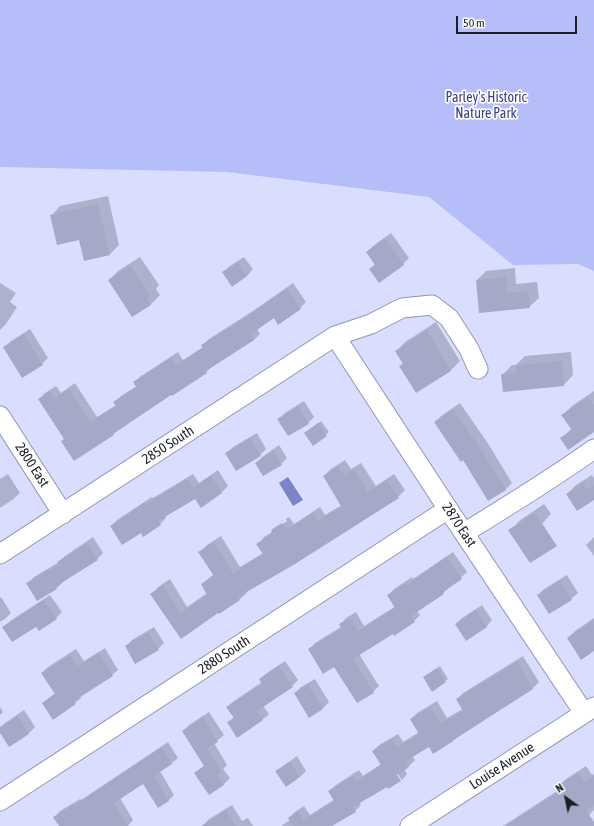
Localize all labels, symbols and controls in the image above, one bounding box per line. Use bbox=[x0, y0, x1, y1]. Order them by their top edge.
scale bar bbox=[458, 8, 579, 34]
text: 50 m bbox=[463, 16, 485, 30]
park label: Parley's Historic Nature Park bbox=[445, 90, 527, 122]
street label: 2850 South bbox=[139, 422, 197, 468]
street label: 2800 East bbox=[11, 440, 53, 490]
street label: 2870 East bbox=[438, 500, 480, 550]
street label: 2880 South bbox=[195, 632, 253, 678]
street label: Louise Avenue bbox=[466, 739, 538, 793]
north arrow bbox=[546, 778, 586, 818]
text: N bbox=[553, 781, 565, 795]

